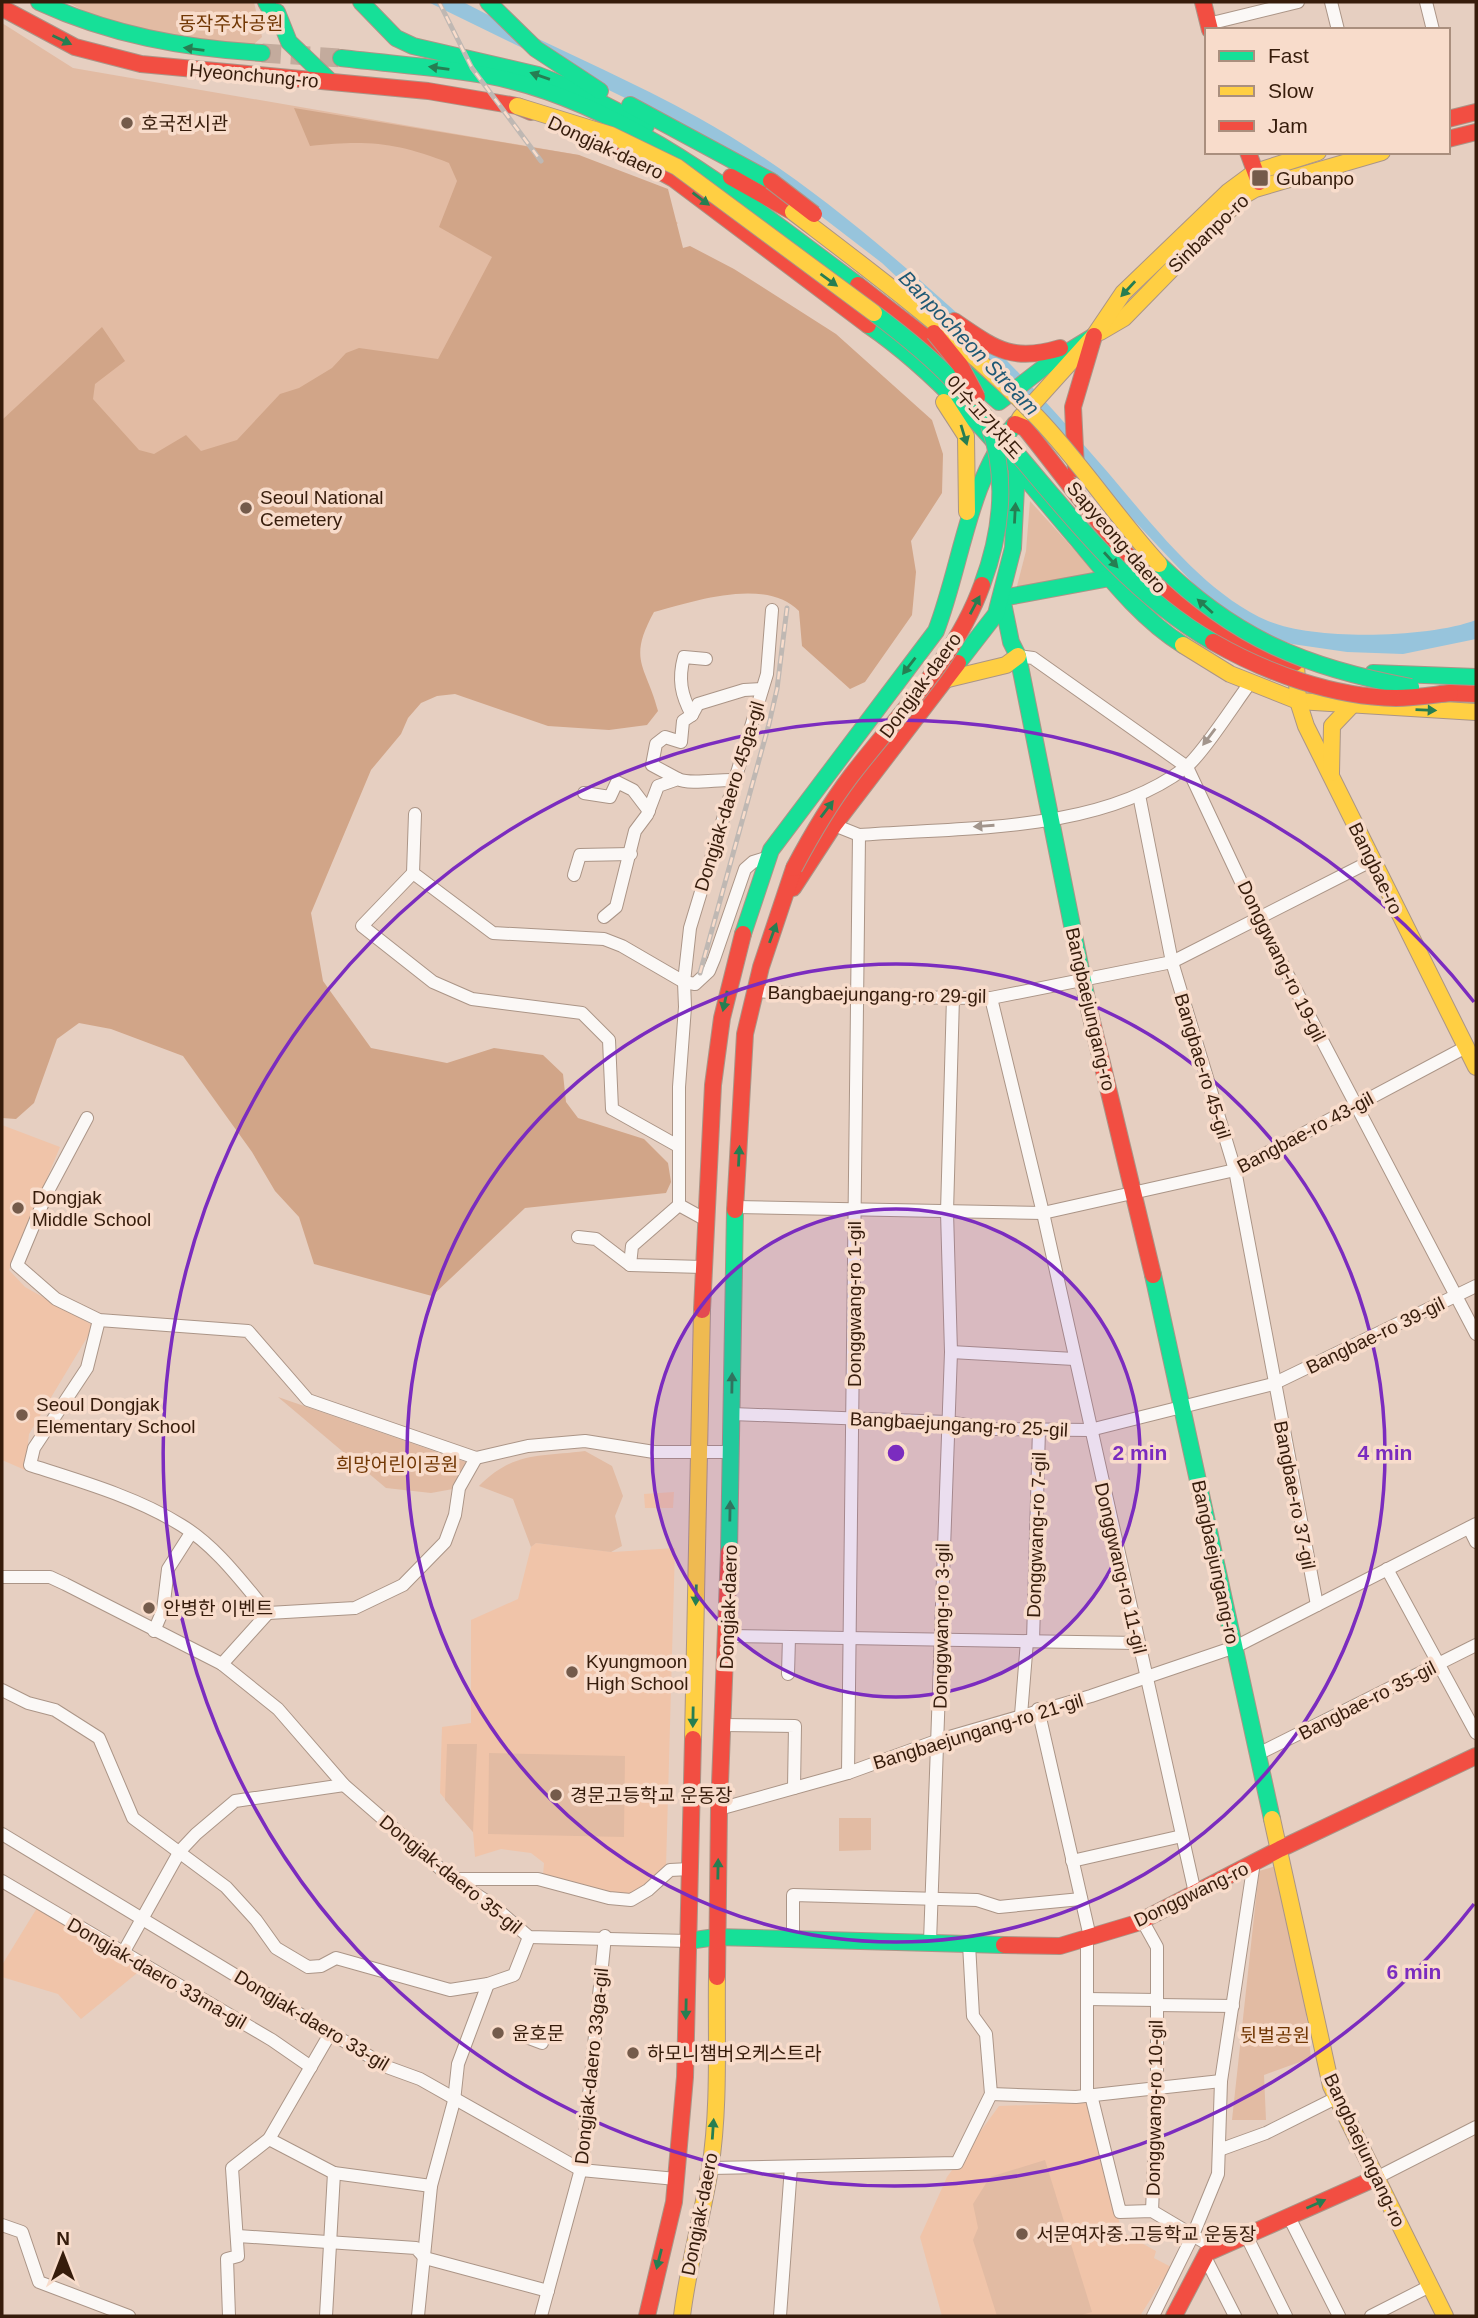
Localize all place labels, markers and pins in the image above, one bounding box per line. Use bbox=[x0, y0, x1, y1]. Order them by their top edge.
place label: 호국전시관 bbox=[141, 113, 228, 134]
marker: 호국전시관 bbox=[119, 115, 135, 131]
marker: Gubanpo bbox=[1250, 168, 1270, 188]
place label: Gubanpo bbox=[1276, 168, 1354, 189]
place label: Seoul National Cemetery bbox=[260, 487, 384, 530]
marker: Seoul National Cemetery bbox=[238, 500, 254, 516]
place label: Dongjak Middle School bbox=[32, 1187, 151, 1230]
marker: Dongjak Middle School bbox=[10, 1200, 26, 1216]
place label: Seoul Dongjak Elementary School bbox=[36, 1394, 195, 1437]
marker: Seoul Dongjak Elementary School bbox=[14, 1407, 30, 1423]
centre of rings bbox=[884, 1441, 908, 1465]
place label: 안병한 이벤트 bbox=[163, 1598, 273, 1619]
marker: 안병한 이벤트 bbox=[141, 1600, 157, 1616]
place label: Kyungmoon High School bbox=[586, 1651, 688, 1694]
marker: Kyungmoon High School bbox=[564, 1664, 580, 1680]
place label: 경문고등학교 운동장 bbox=[570, 1785, 733, 1806]
marker: 경문고등학교 운동장 bbox=[548, 1787, 564, 1803]
place label: 윤호문 bbox=[512, 2023, 564, 2044]
marker: 윤호문 bbox=[490, 2025, 506, 2041]
place label: 하모니챔버오케스트라 bbox=[647, 2043, 822, 2064]
marker: 하모니챔버오케스트라 bbox=[625, 2045, 641, 2061]
place label: 서문여자중.고등학교 운동장 bbox=[1036, 2224, 1256, 2245]
marker: 서문여자중.고등학교 운동장 bbox=[1014, 2226, 1030, 2242]

